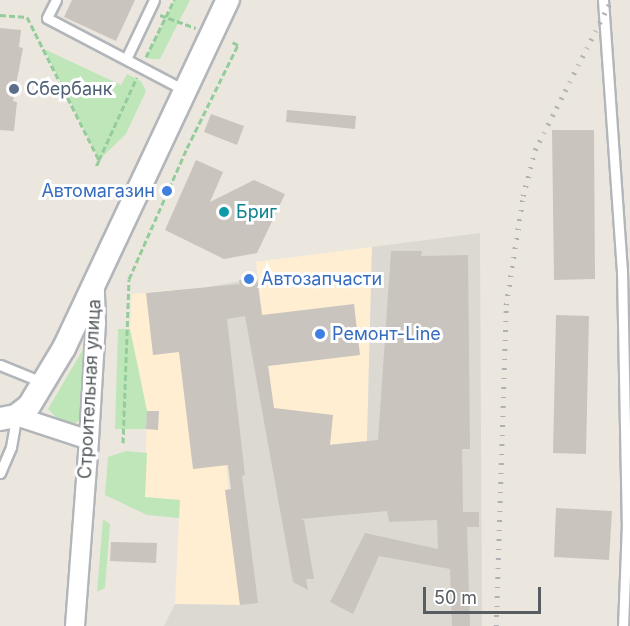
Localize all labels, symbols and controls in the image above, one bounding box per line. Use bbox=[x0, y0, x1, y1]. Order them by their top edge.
place label: Сбербанк bbox=[26, 78, 112, 100]
marker: Сбербанк bbox=[7, 82, 21, 96]
place label: Автомагазин bbox=[41, 180, 155, 202]
marker: Автомагазин bbox=[160, 184, 174, 198]
place label: Бриг bbox=[236, 201, 277, 223]
marker: Бриг bbox=[217, 205, 231, 219]
place label: Автозапчасти bbox=[261, 268, 382, 290]
marker: Автозапчасти bbox=[242, 272, 256, 286]
street label: Строительная улица bbox=[74, 298, 106, 480]
place label: Ремонт-Line bbox=[332, 323, 441, 345]
marker: Ремонт-Line bbox=[313, 327, 327, 341]
scale bar bbox=[426, 575, 544, 613]
text: 50 m bbox=[434, 587, 477, 608]

